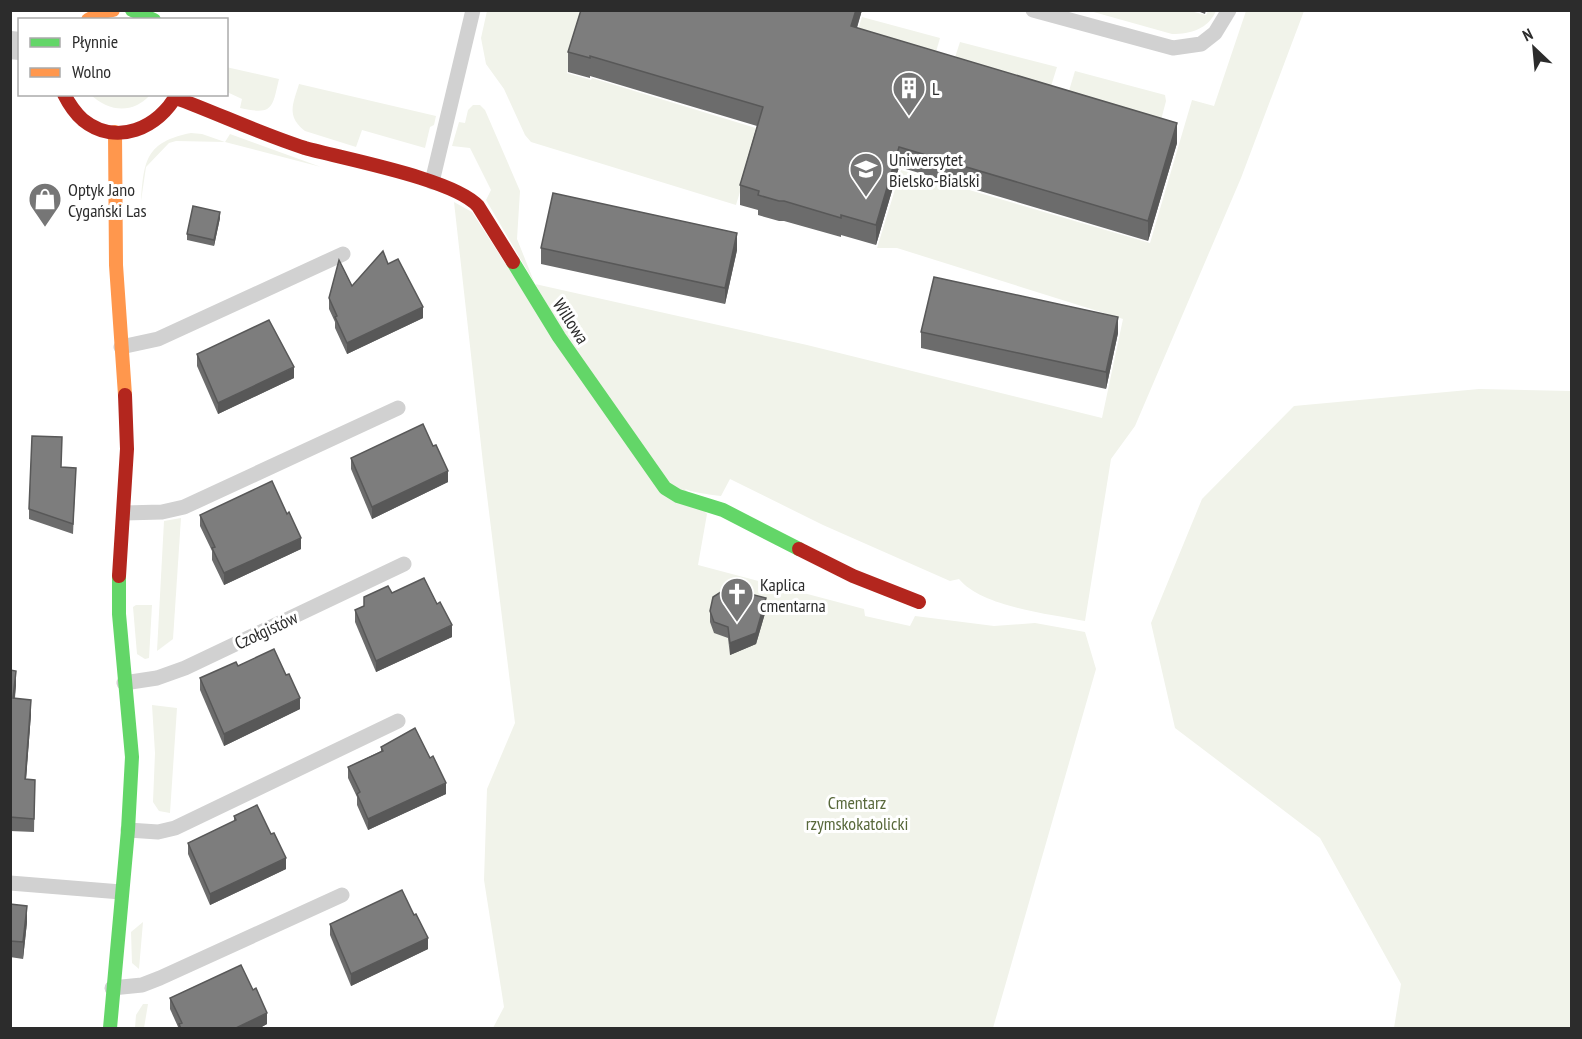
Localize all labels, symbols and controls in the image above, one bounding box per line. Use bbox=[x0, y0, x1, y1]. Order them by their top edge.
legend bbox=[18, 18, 228, 96]
north arrow bbox=[1504, 18, 1564, 78]
text: N bbox=[1519, 24, 1536, 45]
text: Płynnie bbox=[72, 30, 118, 53]
text: Wolno bbox=[72, 60, 111, 83]
building icon: L bbox=[891, 70, 927, 117]
place label: L bbox=[932, 77, 940, 100]
place label: Uniwersytet Bielsko-Bialski bbox=[889, 148, 980, 192]
school or university icon: Uniwersytet Bielsko-Bialski bbox=[848, 151, 884, 198]
place label: Optyk Jano Cygański Las bbox=[68, 178, 147, 222]
shop icon: Optyk Jano Cygański Las bbox=[27, 181, 63, 228]
street label: Willowa bbox=[548, 294, 594, 348]
place label: Kaplica cmentarna bbox=[760, 573, 826, 617]
church icon: Kaplica cmentarna bbox=[719, 576, 755, 623]
street label: Czołgistów bbox=[231, 605, 302, 655]
park label: Cmentarz rzymskokatolicki bbox=[806, 791, 908, 835]

